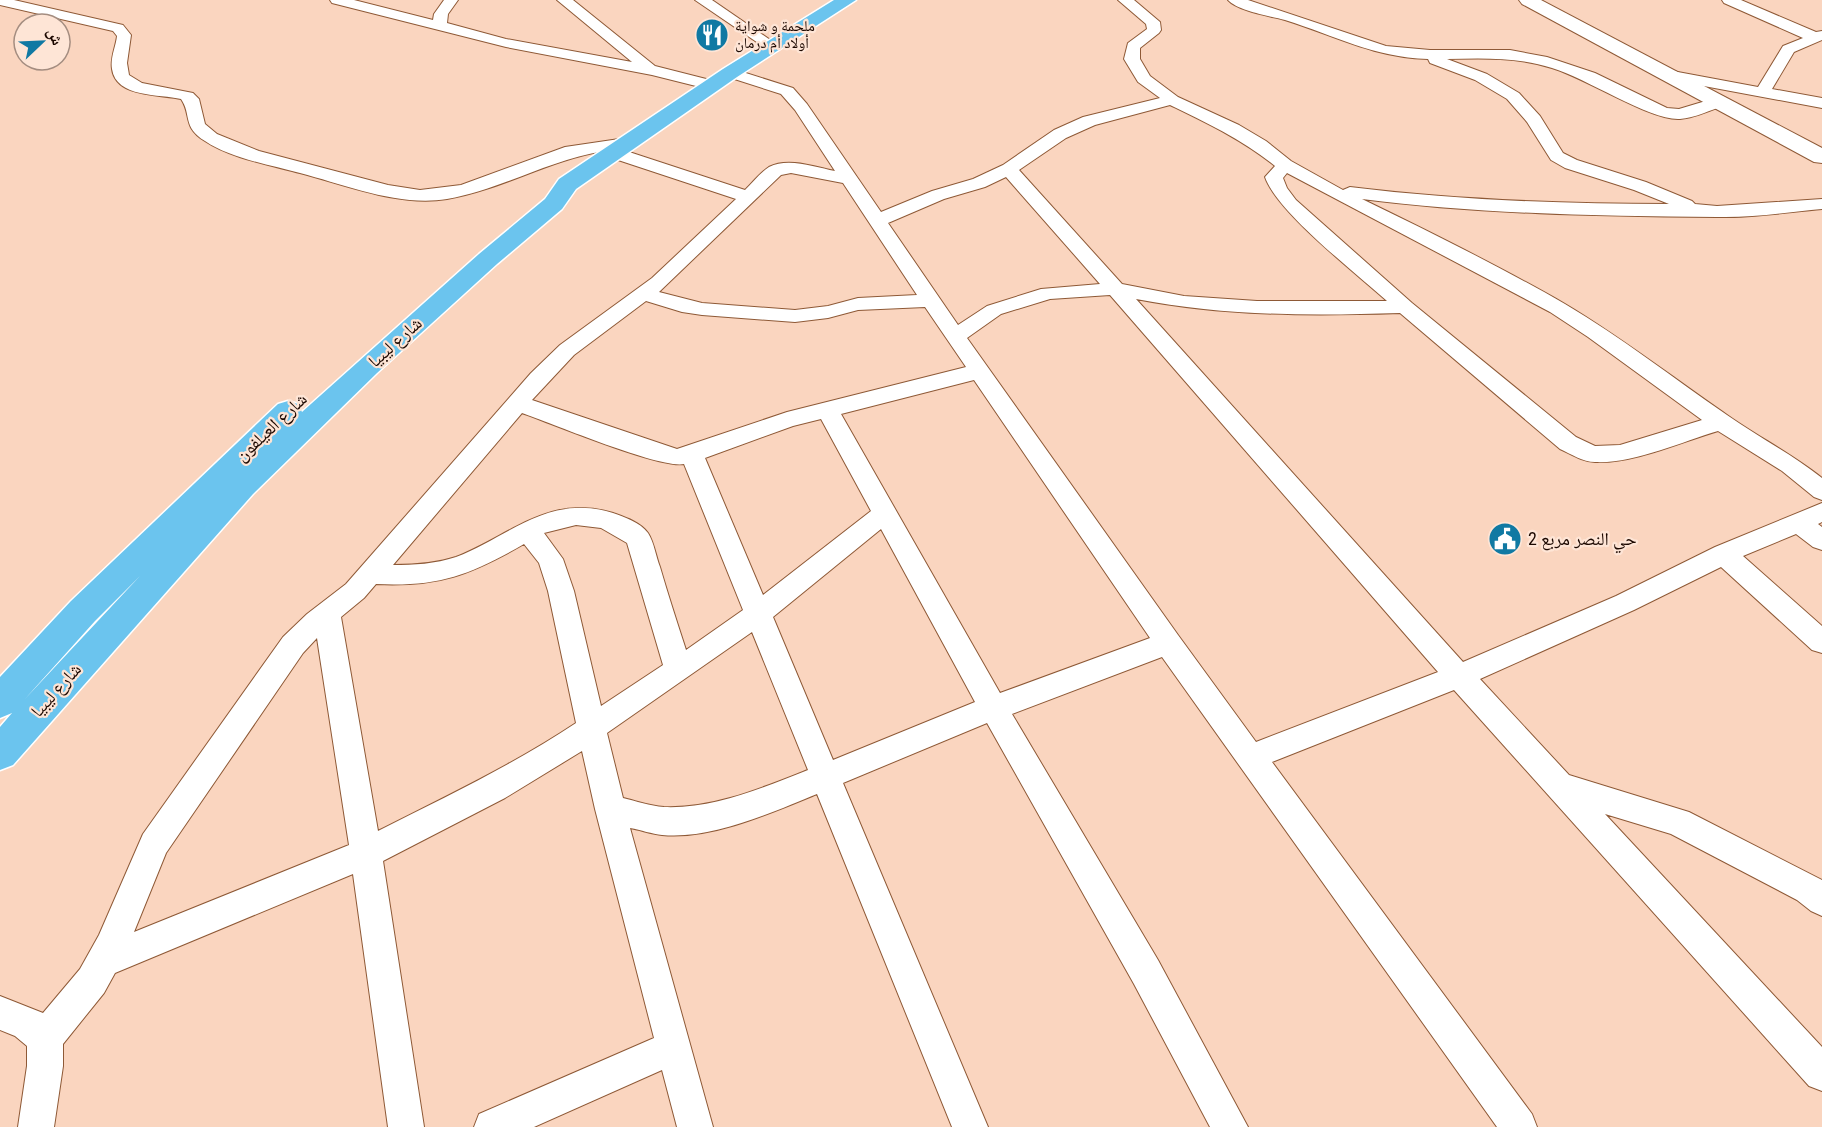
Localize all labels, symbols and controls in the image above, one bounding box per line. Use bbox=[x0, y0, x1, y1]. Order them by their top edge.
north arrow bbox=[12, 12, 72, 72]
restaurant icon: ملحمة و شواية أولاد أم درمان bbox=[694, 17, 730, 53]
place label: ملحمة و شواية أولاد أم درمان bbox=[735, 17, 815, 53]
text: ش bbox=[43, 25, 67, 48]
street label: شارع ليبيا bbox=[364, 312, 426, 372]
street label: شارع العيلفون bbox=[230, 388, 312, 466]
public building icon: حي النصر مربع 2 bbox=[1487, 521, 1523, 557]
place label: حي النصر مربع 2 bbox=[1528, 528, 1637, 554]
street label: شارع ليبيا bbox=[26, 659, 86, 721]

